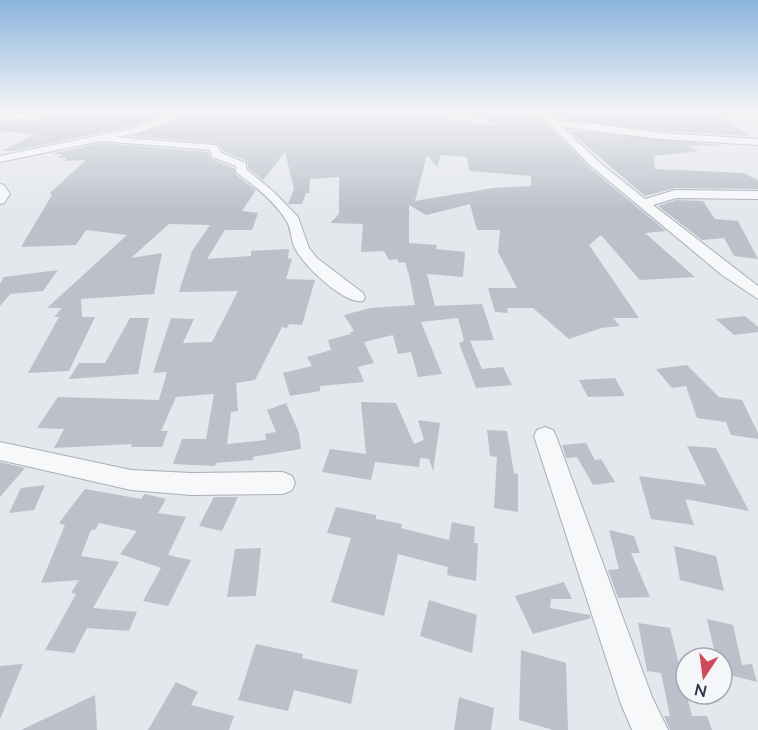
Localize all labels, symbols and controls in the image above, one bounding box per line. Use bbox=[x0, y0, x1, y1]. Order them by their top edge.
north arrow bbox=[674, 646, 734, 706]
text: N bbox=[692, 680, 709, 702]

